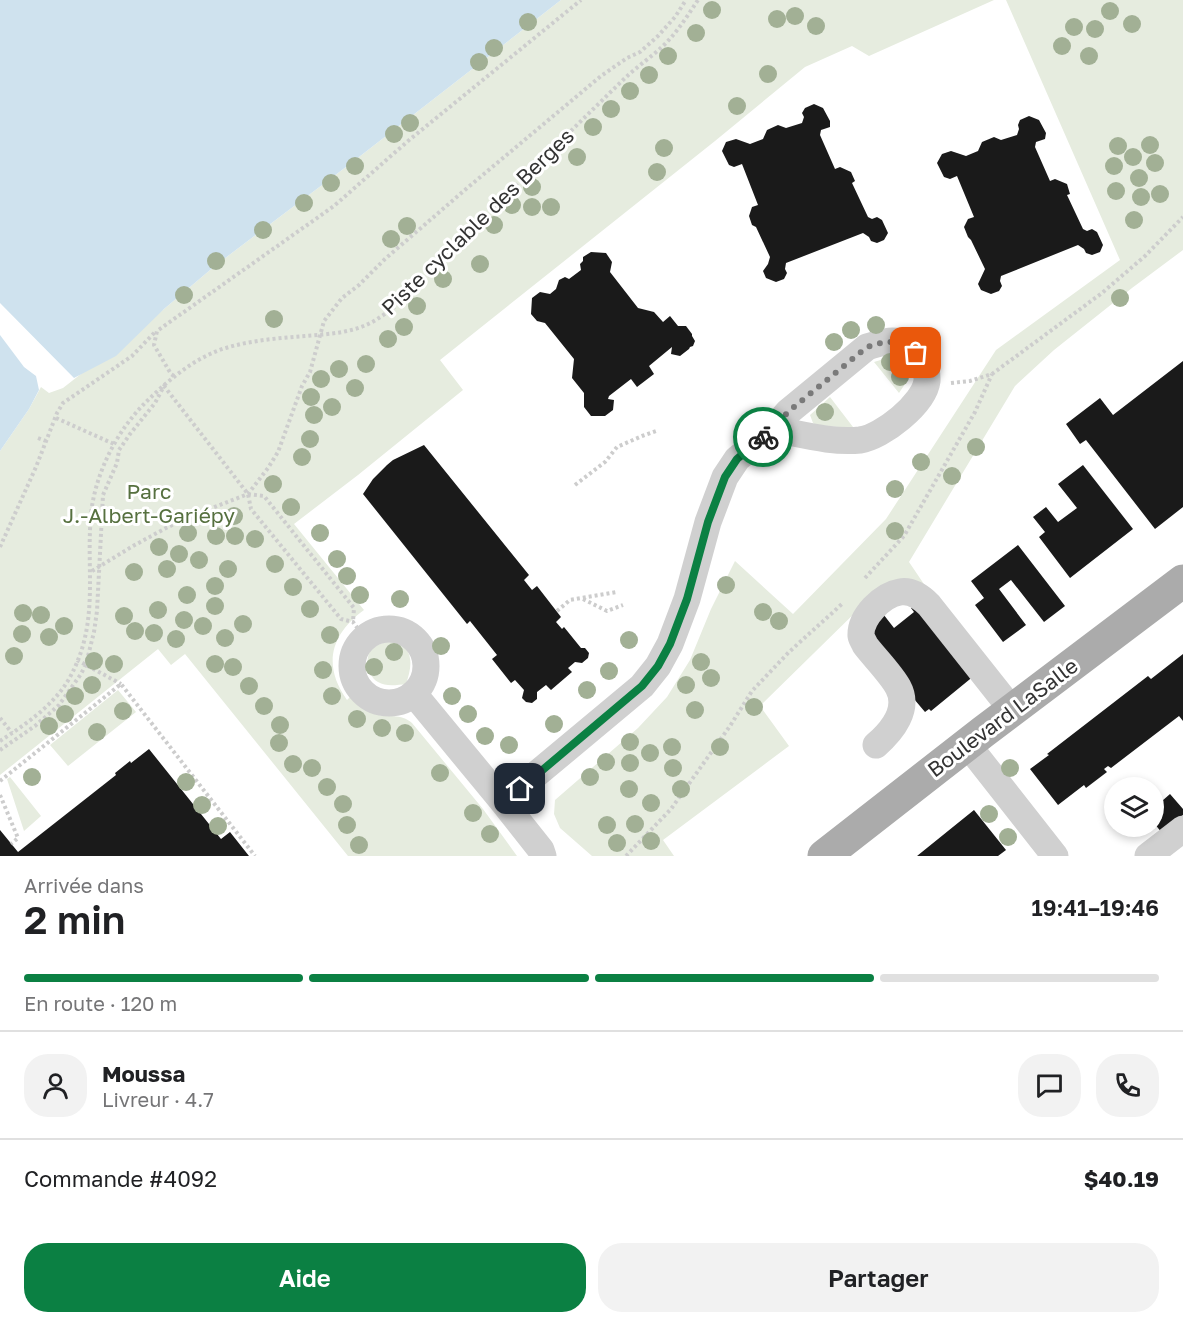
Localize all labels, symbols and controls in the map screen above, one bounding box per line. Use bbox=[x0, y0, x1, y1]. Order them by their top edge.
street label: Piste cyclable des Berges bbox=[376, 122, 579, 320]
pin bbox=[890, 327, 941, 378]
icon: bag bbox=[899, 336, 932, 369]
courier bbox=[733, 407, 793, 467]
icon: bike bbox=[747, 421, 780, 454]
park label: Parc J.-Albert-Gariépy bbox=[63, 478, 235, 528]
street label: Boulevard LaSalle bbox=[922, 652, 1083, 782]
pin bbox=[494, 763, 545, 814]
icon: home bbox=[503, 772, 536, 805]
map controls bbox=[1104, 777, 1164, 837]
button: layers bbox=[1104, 777, 1164, 837]
text: Arrivée dans bbox=[24, 873, 144, 897]
text: 19:41–19:46 bbox=[1032, 894, 1159, 921]
text: 2 min bbox=[24, 896, 125, 943]
text: En route · 120 m bbox=[24, 991, 177, 1015]
button: person bbox=[24, 1054, 87, 1117]
button: chat bbox=[1018, 1054, 1081, 1117]
button: phone bbox=[1096, 1054, 1159, 1117]
text: Moussa bbox=[102, 1060, 185, 1087]
text: Livreur · 4.7 bbox=[102, 1087, 214, 1111]
text: Commande #4092 bbox=[24, 1165, 217, 1192]
text: $40.19 bbox=[1084, 1165, 1159, 1192]
button: Aide bbox=[24, 1243, 586, 1312]
button: Partager bbox=[598, 1243, 1159, 1312]

